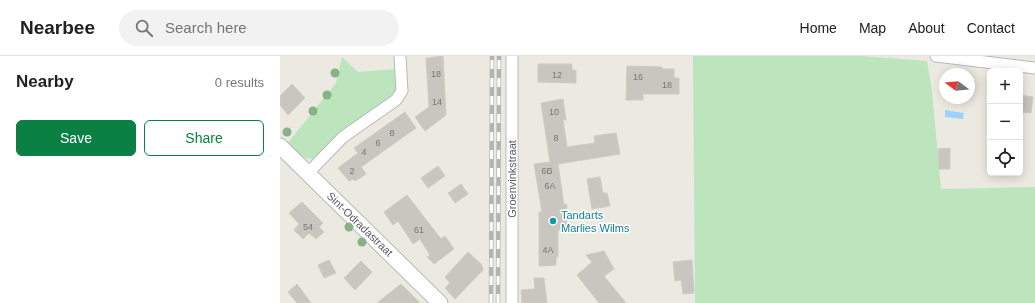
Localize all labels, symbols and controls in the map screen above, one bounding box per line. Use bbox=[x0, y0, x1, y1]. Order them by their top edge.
search box bbox=[119, 10, 399, 46]
text: Nearbee bbox=[20, 17, 95, 38]
icon: search bbox=[133, 17, 155, 39]
text: Search here bbox=[165, 19, 247, 36]
text: Home bbox=[800, 20, 837, 36]
text: Map bbox=[859, 20, 886, 36]
text: About bbox=[908, 20, 945, 36]
text: Contact bbox=[967, 20, 1015, 36]
north arrow bbox=[939, 68, 975, 104]
map controls bbox=[987, 68, 1023, 176]
button: + bbox=[987, 68, 1023, 104]
house number: 18 bbox=[431, 69, 441, 79]
house number: 12 bbox=[552, 70, 562, 80]
text: Nearby bbox=[16, 72, 74, 91]
house number: 16 bbox=[633, 72, 643, 82]
text: 0 results bbox=[215, 75, 264, 90]
house number: 18 bbox=[662, 80, 672, 90]
house number: 14 bbox=[432, 97, 442, 107]
button: − bbox=[987, 104, 1023, 140]
house number: 10 bbox=[549, 107, 559, 117]
button: Save bbox=[16, 120, 136, 156]
button: Share bbox=[144, 120, 264, 156]
house number: 8 bbox=[389, 128, 395, 138]
house number: 8 bbox=[553, 133, 559, 143]
house number: 6 bbox=[375, 138, 381, 148]
street label: Groenvinkstraat bbox=[506, 140, 518, 218]
button: locate bbox=[987, 140, 1023, 176]
house number: 4 bbox=[361, 147, 367, 157]
house number: 2 bbox=[349, 166, 355, 176]
house number: 6B bbox=[541, 166, 553, 176]
house number: 6A bbox=[544, 181, 556, 191]
street label: Sint-Odradastraat bbox=[325, 190, 395, 258]
place label: Tandarts Marlies Wilms bbox=[561, 209, 630, 234]
marker: Tandarts Marlies Wilms bbox=[548, 216, 558, 226]
house number: 54 bbox=[303, 222, 313, 232]
house number: 61 bbox=[414, 225, 424, 235]
house number: 4A bbox=[542, 245, 554, 255]

